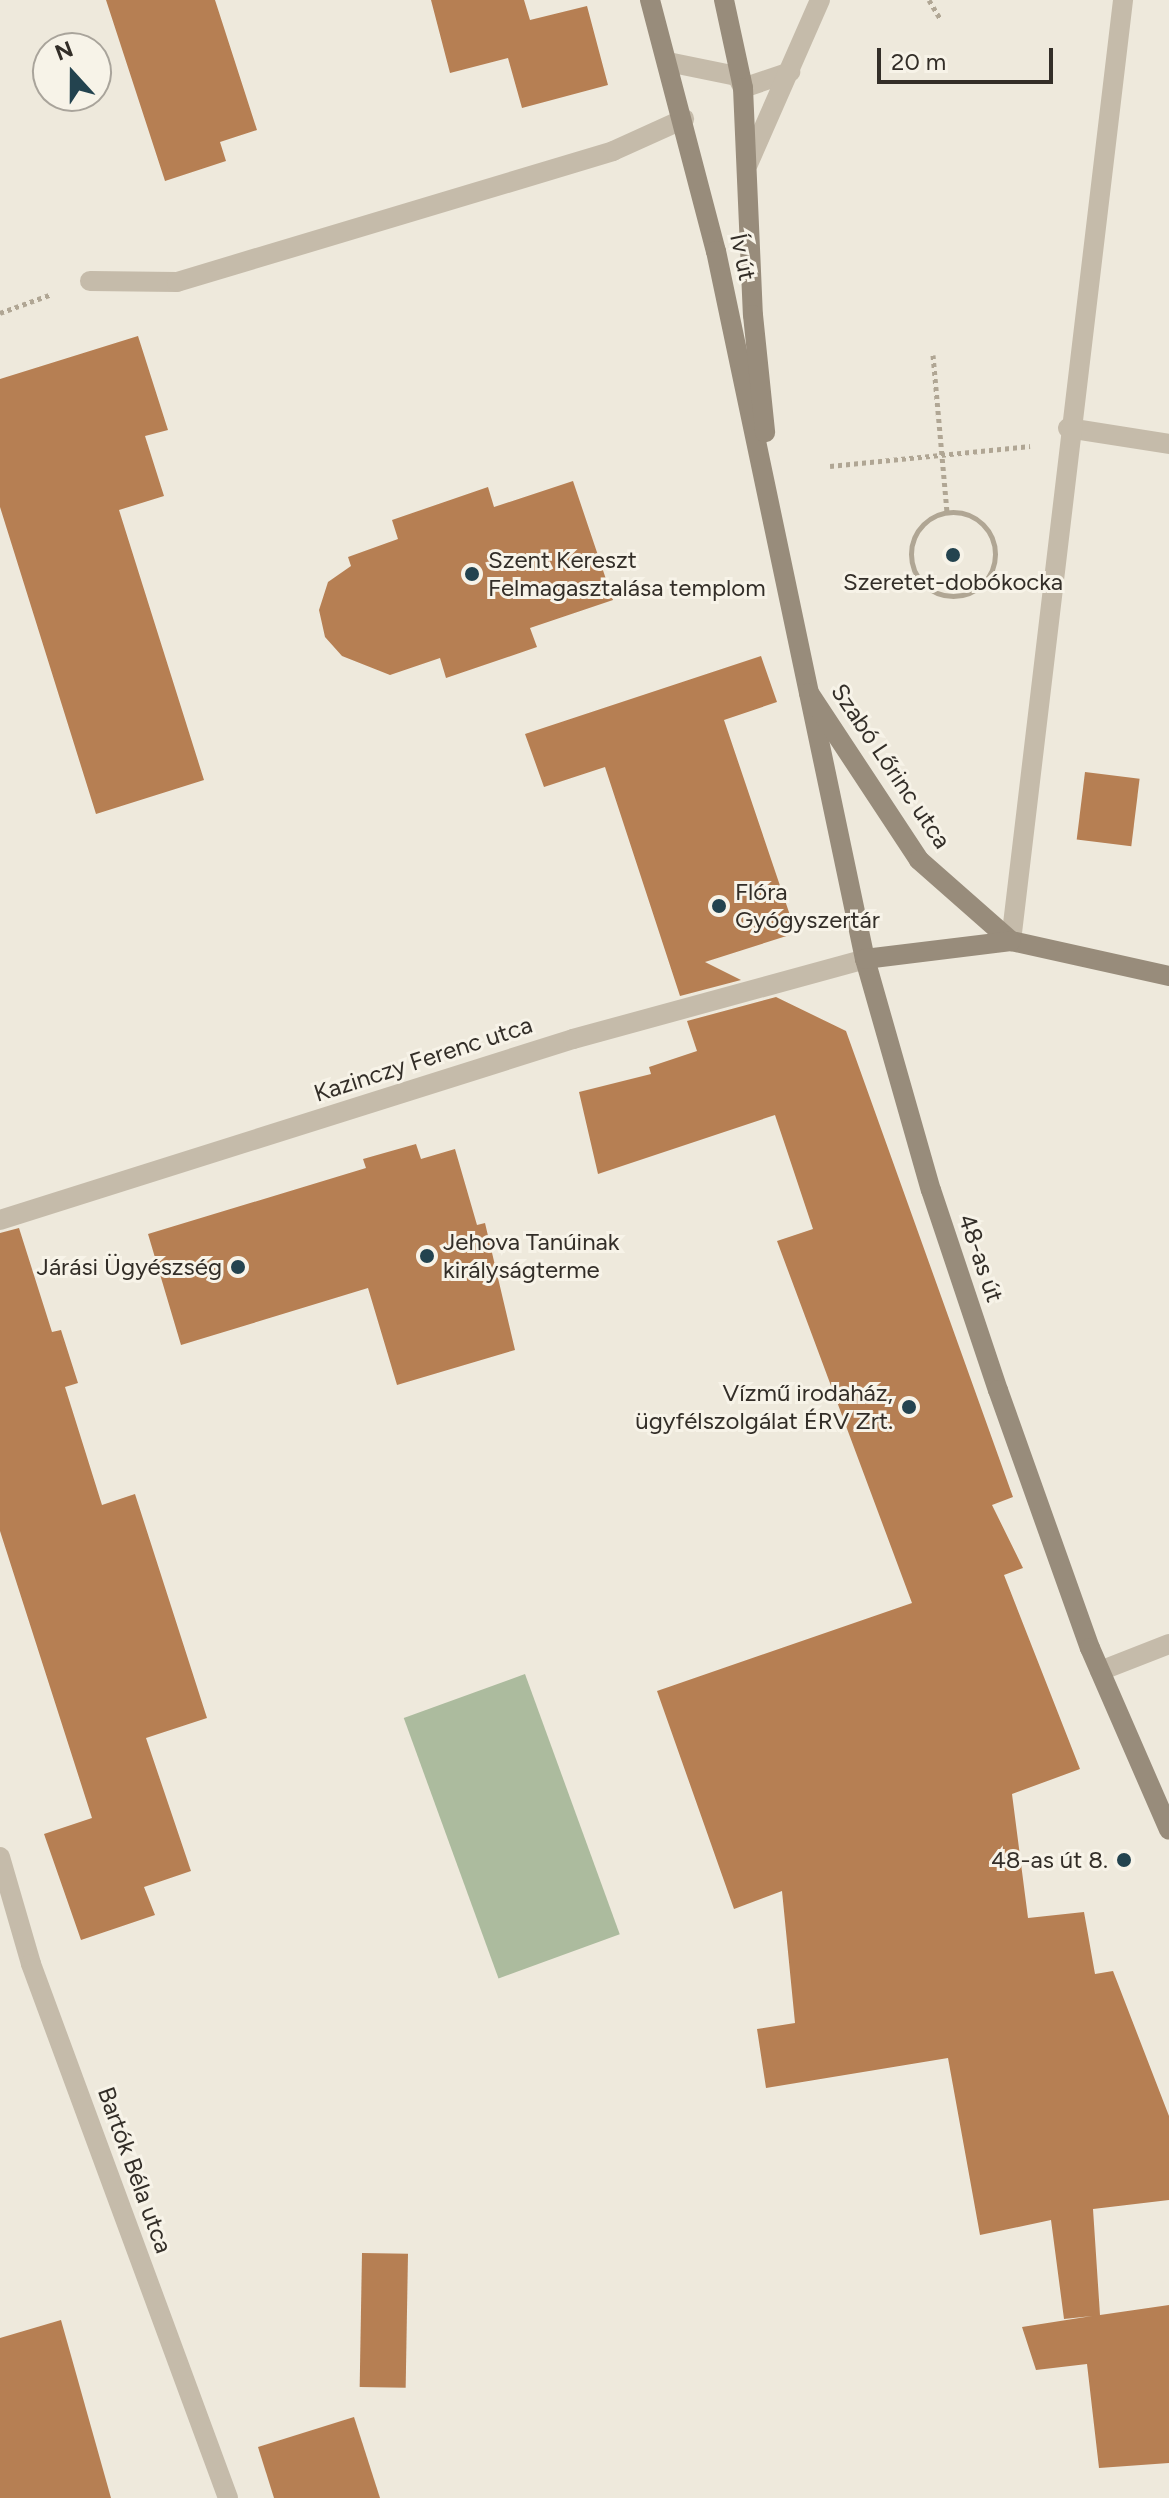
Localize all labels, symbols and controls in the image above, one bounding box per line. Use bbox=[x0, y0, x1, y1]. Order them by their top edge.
north arrow bbox=[32, 32, 112, 112]
scale bar bbox=[881, 32, 1057, 82]
text: N bbox=[51, 35, 77, 67]
text: 20 m bbox=[891, 47, 946, 76]
street label: Ív út bbox=[724, 231, 762, 283]
place label: Szent Kereszt Felmagasztalása templom bbox=[488, 546, 766, 602]
marker: Szeretet-dobókocka bbox=[944, 546, 962, 564]
marker: Szent Kereszt Felmagasztalása templom bbox=[463, 565, 481, 583]
place label: Szeretet-dobókocka bbox=[843, 568, 1063, 596]
street label: Szabó Lőrinc utca bbox=[825, 678, 957, 854]
place label: Flóra Gyógyszertár bbox=[735, 878, 880, 934]
marker: Flóra Gyógyszertár bbox=[710, 897, 728, 915]
street label: Kazinczy Ferenc utca bbox=[310, 1010, 536, 1108]
street label: 48-as út bbox=[952, 1210, 1010, 1306]
place label: Jehova Tanúinak királyságterme bbox=[443, 1228, 619, 1284]
marker: Jehova Tanúinak királyságterme bbox=[418, 1247, 436, 1265]
place label: Járási Ügyészség bbox=[37, 1253, 222, 1281]
marker: Járási Ügyészség bbox=[229, 1258, 247, 1276]
place label: Vízmű irodaház, ügyfélszolgálat ÉRV Zrt. bbox=[635, 1379, 893, 1435]
marker: Vízmű irodaház, ügyfélszolgálat ÉRV Zrt. bbox=[900, 1398, 918, 1416]
place label: 48-as út 8. bbox=[991, 1846, 1108, 1874]
marker: 48-as út 8. bbox=[1115, 1851, 1133, 1869]
street label: Bartók Béla utca bbox=[92, 2083, 178, 2257]

